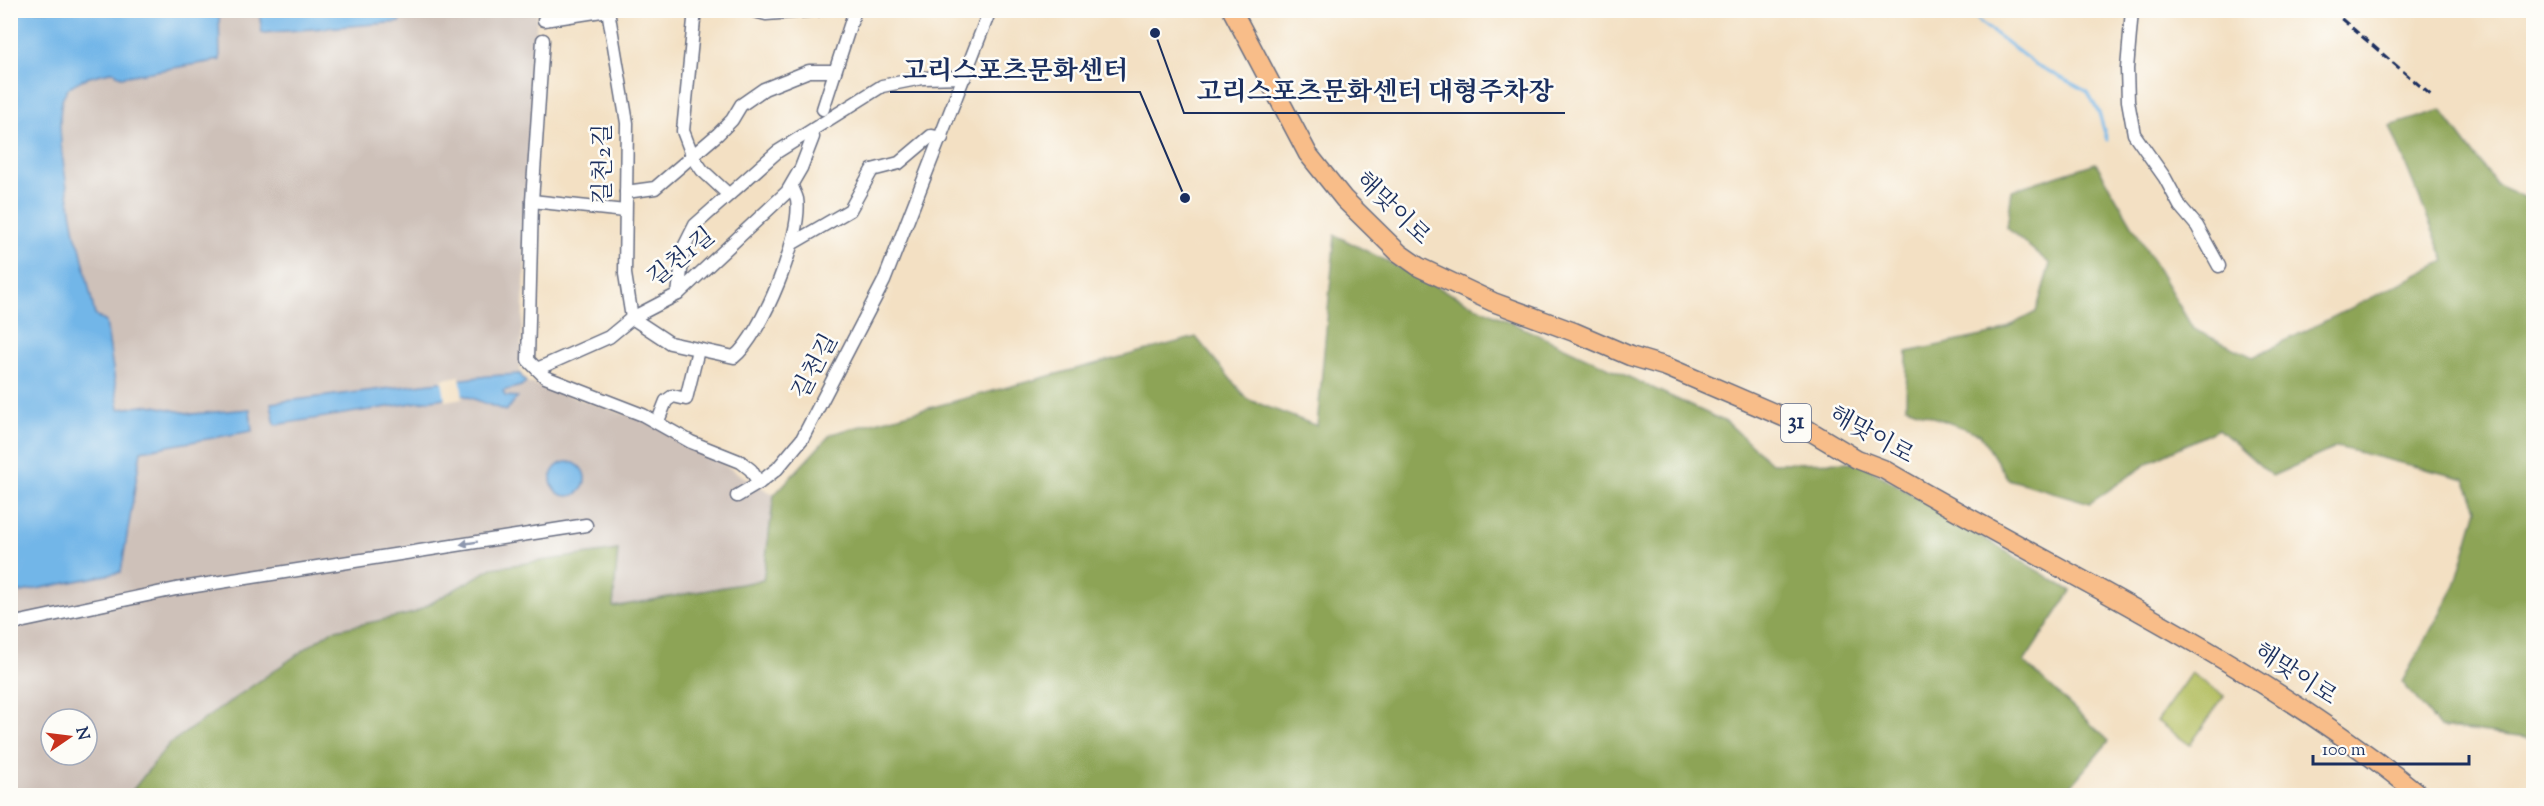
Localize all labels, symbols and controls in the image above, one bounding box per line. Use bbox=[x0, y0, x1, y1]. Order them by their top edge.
callout: 고리스포츠문화센터 bbox=[890, 48, 1140, 92]
text: 고리스포츠문화센터 bbox=[902, 54, 1128, 91]
callout: 고리스포츠문화센터 대형주차장 bbox=[1184, 69, 1565, 113]
text: 고리스포츠문화센터 대형주차장 bbox=[1196, 75, 1554, 112]
street label: 길천2길 bbox=[587, 124, 621, 204]
street label: 해맞이로 bbox=[1347, 165, 1437, 253]
street label: 길천1길 bbox=[641, 220, 723, 296]
street label: 길천길 bbox=[785, 328, 847, 406]
street label: 해맞이로 bbox=[1822, 399, 1920, 473]
road number: 31 bbox=[1781, 404, 1811, 442]
one-way arrow bbox=[460, 539, 479, 548]
street label: 해맞이로 bbox=[2247, 635, 2343, 715]
north arrow bbox=[39, 707, 99, 767]
text: N bbox=[68, 725, 94, 743]
scale bar bbox=[2313, 728, 2469, 766]
text: 100 m bbox=[2322, 738, 2366, 764]

